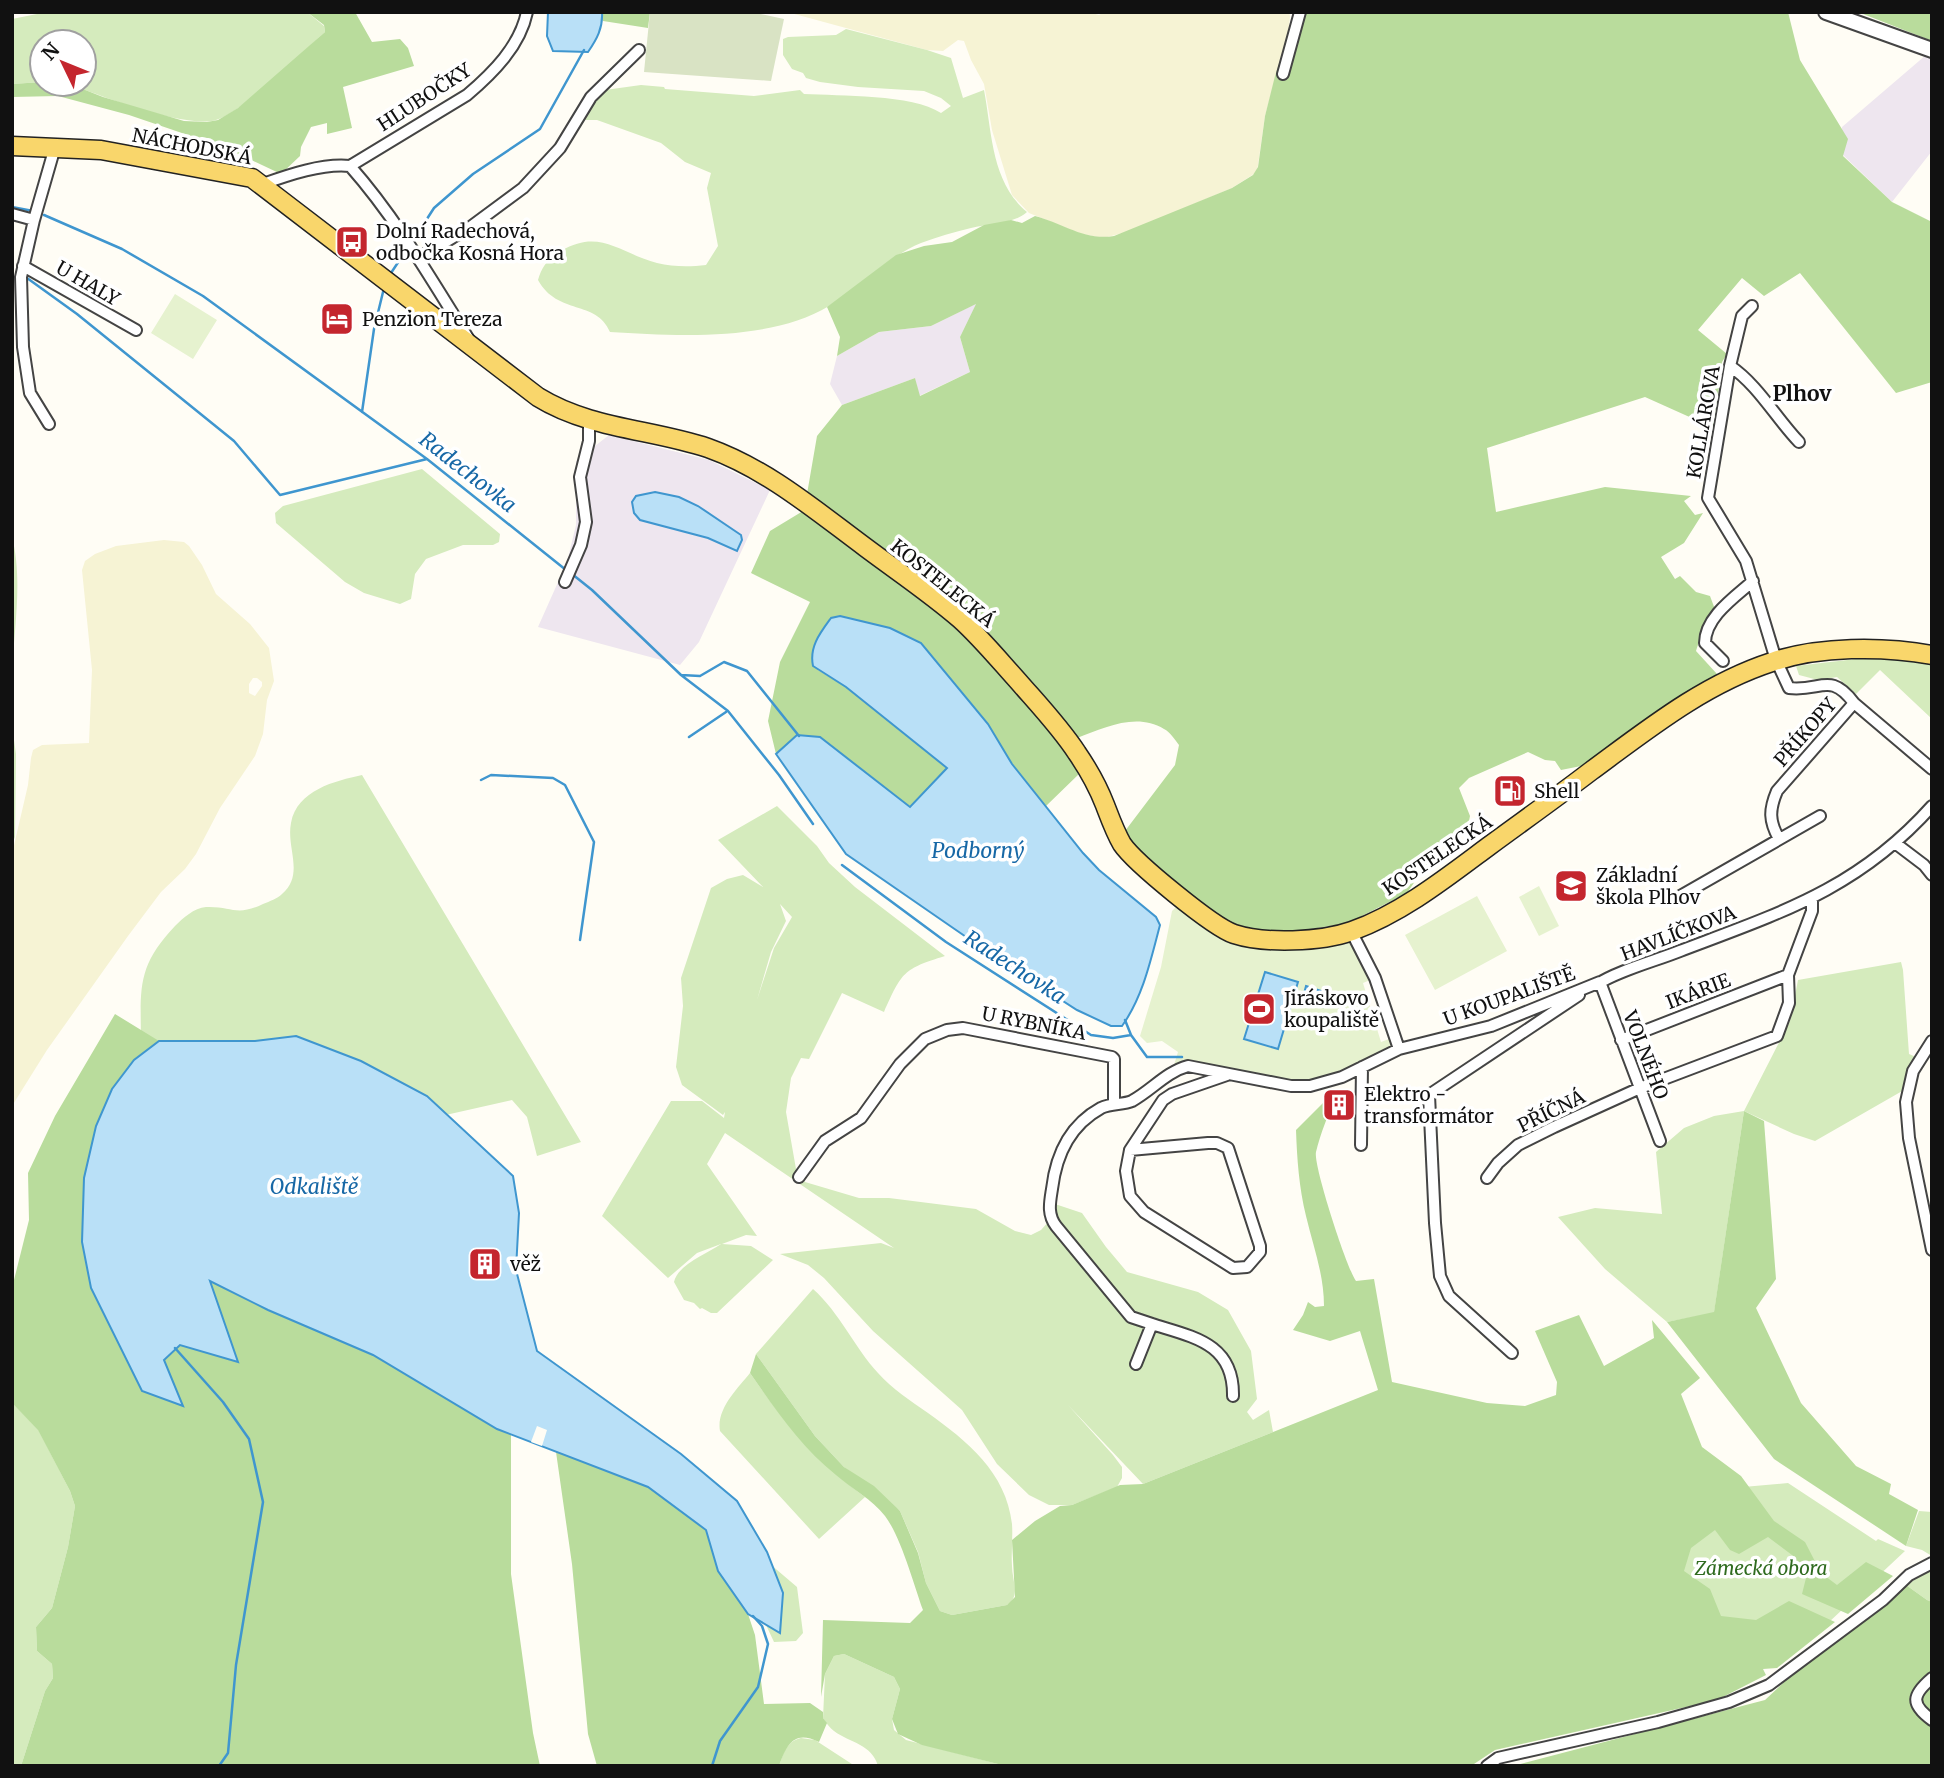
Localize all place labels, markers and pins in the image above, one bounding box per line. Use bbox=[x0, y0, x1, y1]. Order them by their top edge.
place label: Dolní Radechová, odbočka Kosná Hora bbox=[376, 219, 564, 265]
bus stop icon: Dolní Radechová, odbočka Kosná Hora bbox=[333, 223, 371, 261]
hotel icon: Penzion Tereza bbox=[318, 300, 356, 338]
place label: Penzion Tereza bbox=[362, 307, 502, 331]
fuel station icon: Shell bbox=[1491, 772, 1529, 810]
place label: Shell bbox=[1534, 779, 1579, 803]
place label: Základní škola Plhov bbox=[1596, 863, 1701, 909]
school or university icon: Základní škola Plhov bbox=[1552, 867, 1590, 905]
place label: Jiráskovo koupaliště bbox=[1283, 986, 1379, 1032]
sports icon: Jiráskovo koupaliště bbox=[1240, 990, 1278, 1028]
place label: Elektro - transformátor bbox=[1364, 1082, 1494, 1128]
building icon: Elektro - transformátor bbox=[1320, 1086, 1358, 1124]
building icon: věž bbox=[466, 1245, 504, 1283]
place label: věž bbox=[509, 1252, 541, 1276]

